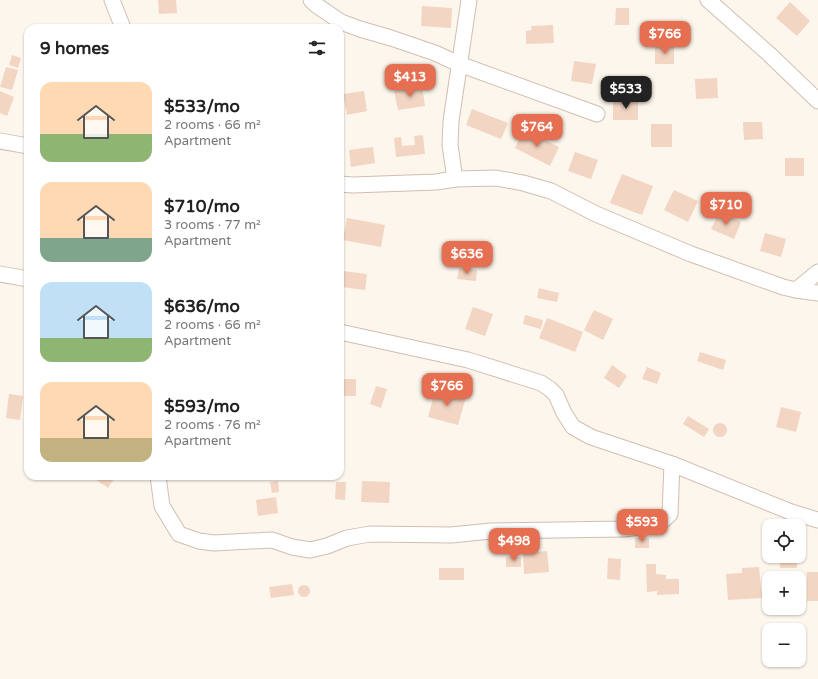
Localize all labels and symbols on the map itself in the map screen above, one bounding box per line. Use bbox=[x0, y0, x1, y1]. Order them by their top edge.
pin: $766 bbox=[641, 21, 689, 55]
pin: $413 bbox=[386, 64, 434, 98]
pin: $533 bbox=[602, 76, 650, 110]
pin: $764 bbox=[513, 114, 561, 148]
pin: $710 bbox=[702, 192, 750, 226]
pin: $636 bbox=[443, 241, 491, 275]
pin: $766 bbox=[423, 373, 471, 407]
pin: $593 bbox=[618, 509, 666, 543]
pin: $498 bbox=[490, 528, 538, 562]

